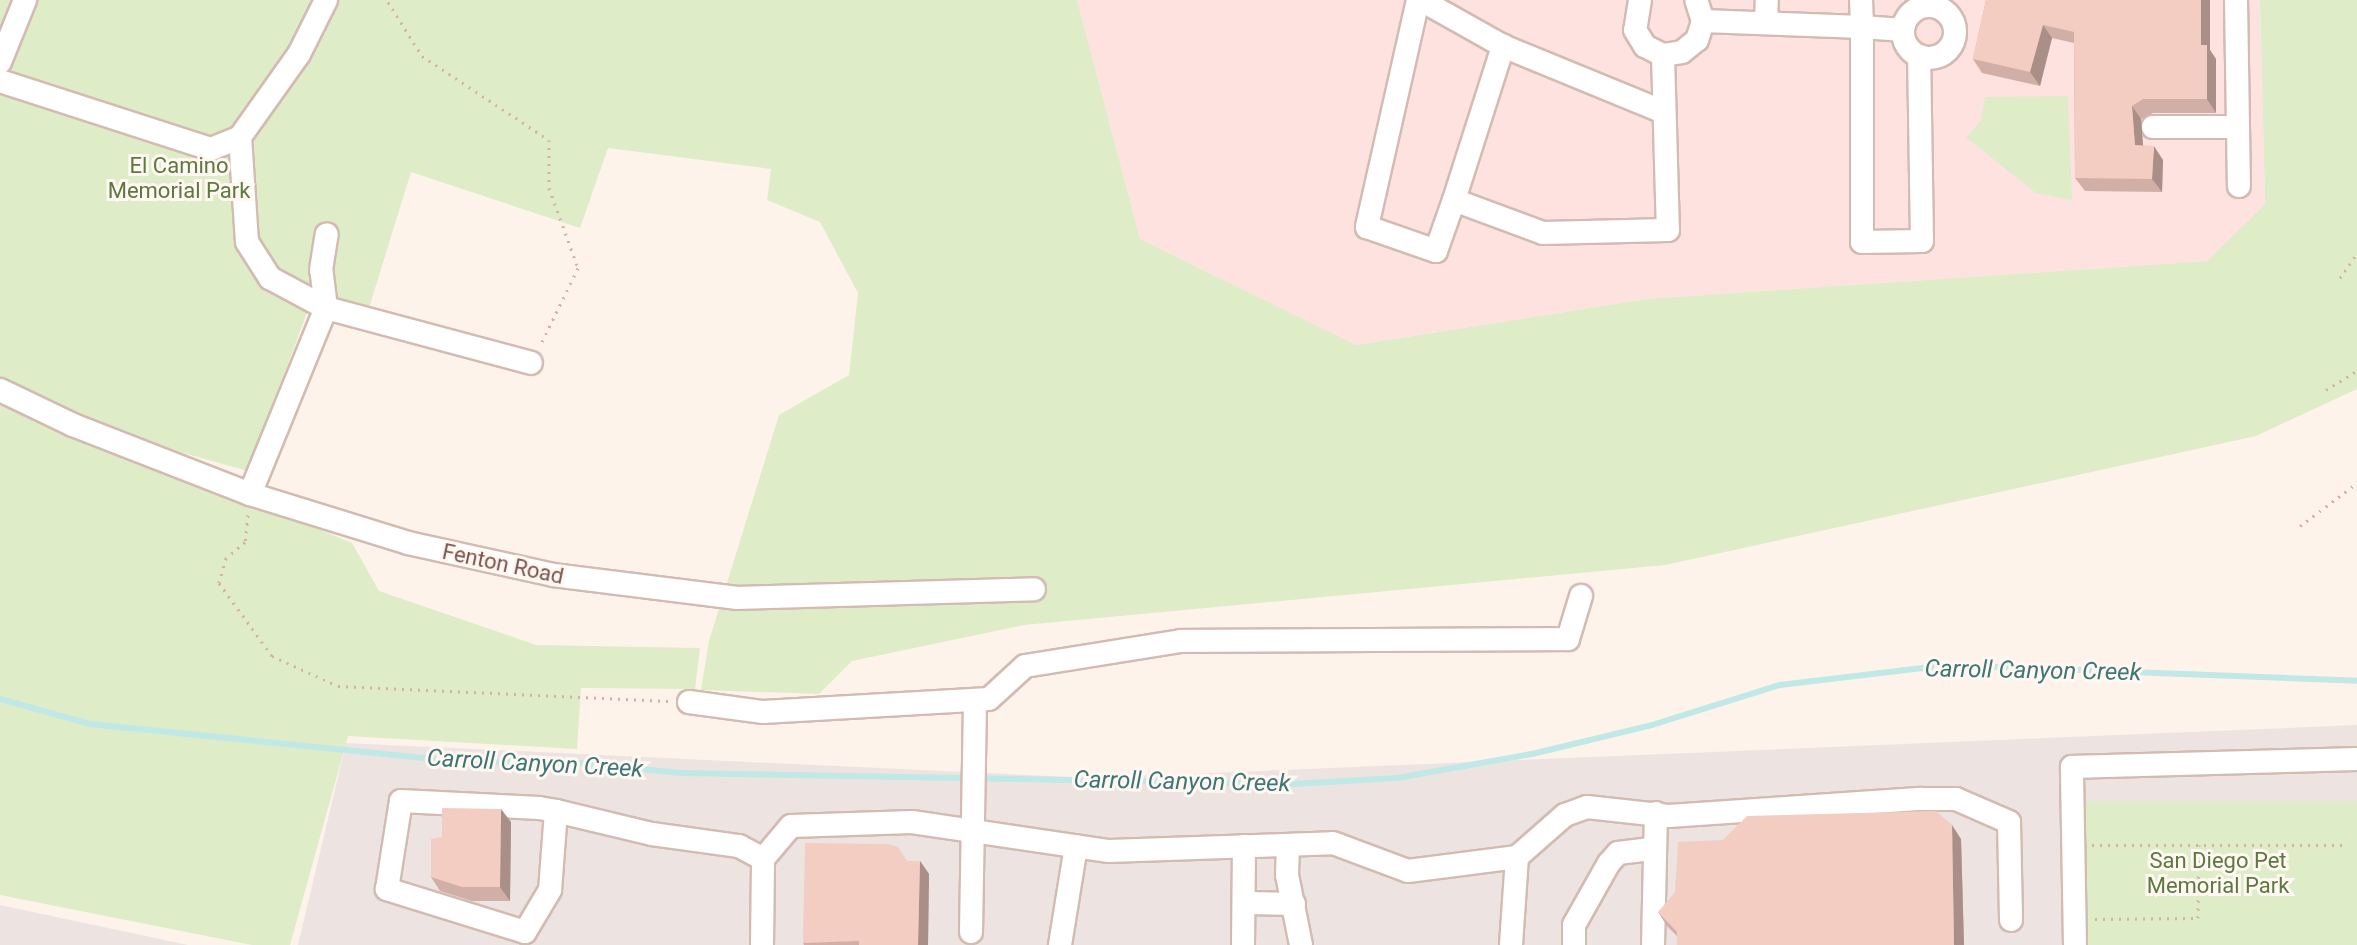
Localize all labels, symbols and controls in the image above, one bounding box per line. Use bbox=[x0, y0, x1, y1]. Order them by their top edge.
park label: El Camino Memorial Park bbox=[108, 152, 250, 204]
street label: Fenton Road bbox=[440, 538, 566, 590]
water label: Carroll Canyon Creek bbox=[1924, 655, 2142, 687]
water label: Carroll Canyon Creek bbox=[426, 744, 644, 784]
water label: Carroll Canyon Creek bbox=[1073, 766, 1291, 798]
park label: San Diego Pet Memorial Park bbox=[2147, 847, 2289, 898]

